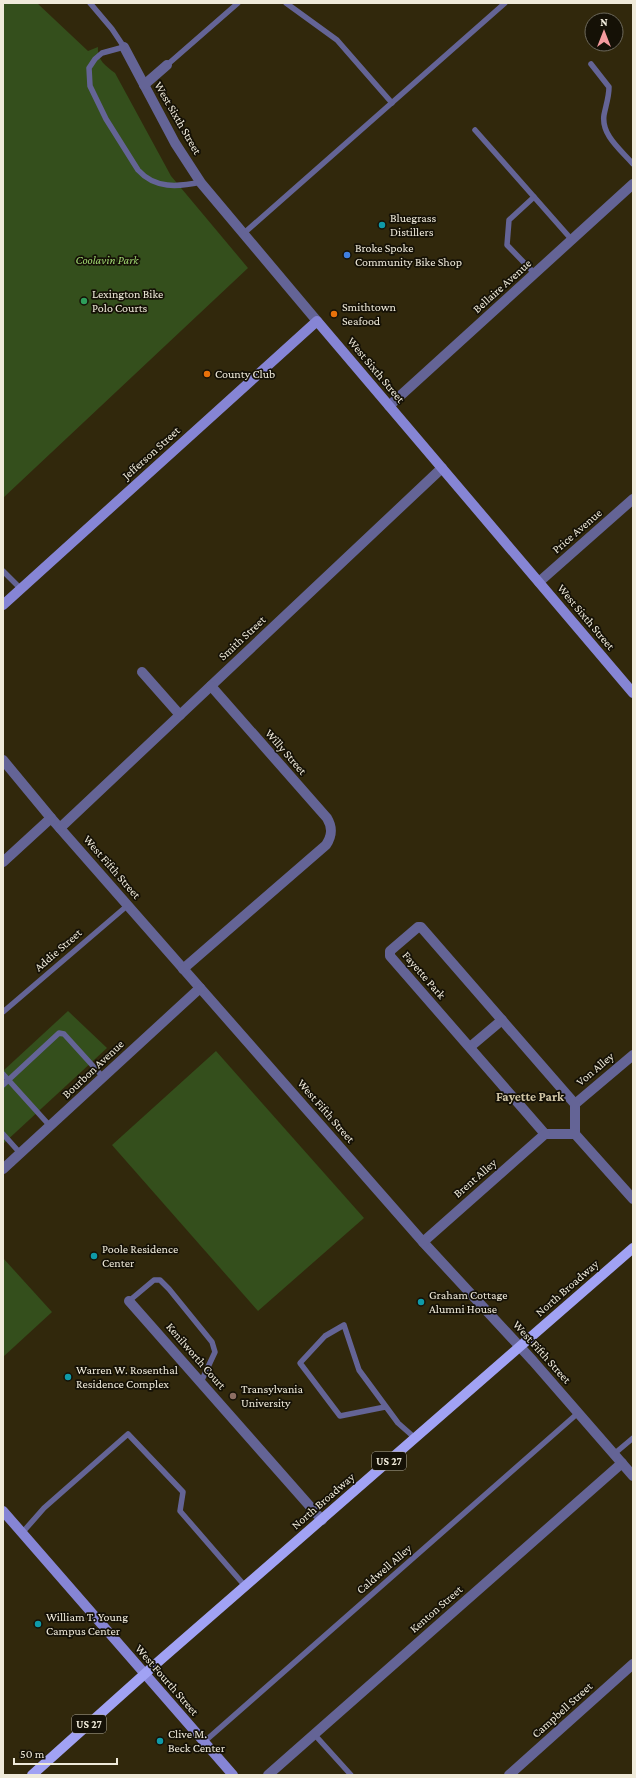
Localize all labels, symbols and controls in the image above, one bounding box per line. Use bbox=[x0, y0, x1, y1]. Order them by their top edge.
north arrow bbox=[584, 12, 624, 52]
text: N bbox=[600, 16, 608, 28]
street label: West Sixth Street bbox=[151, 79, 205, 158]
place label: Bluegrass Distillers bbox=[390, 211, 436, 239]
marker: Bluegrass Distillers bbox=[377, 220, 387, 230]
place label: Broke Spoke Community Bike Shop bbox=[355, 241, 462, 269]
marker: Broke Spoke Community Bike Shop bbox=[342, 250, 352, 260]
park label: Coolavin Park bbox=[75, 253, 139, 267]
street label: Bellaire Avenue bbox=[470, 256, 534, 316]
place label: Lexington Bike Polo Courts bbox=[92, 287, 163, 315]
marker: Lexington Bike Polo Courts bbox=[79, 296, 89, 306]
place label: Smithtown Seafood bbox=[342, 300, 396, 328]
marker: Smithtown Seafood bbox=[329, 309, 339, 319]
street label: West Sixth Street bbox=[344, 334, 408, 407]
place label: County Club bbox=[215, 367, 275, 381]
marker: County Club bbox=[202, 369, 212, 379]
street label: Jefferson Street bbox=[119, 423, 183, 483]
street label: Price Avenue bbox=[549, 506, 605, 556]
street label: West Sixth Street bbox=[554, 581, 618, 654]
street label: Smith Street bbox=[216, 612, 269, 663]
street label: Willy Street bbox=[262, 726, 310, 779]
street label: West Fifth Street bbox=[80, 832, 144, 903]
street label: Addie Street bbox=[31, 925, 85, 974]
street label: Fayette Park bbox=[400, 948, 449, 1002]
street label: Bourbon Avenue bbox=[59, 1037, 127, 1101]
street label: Von Alley bbox=[573, 1049, 617, 1089]
street label: West Fifth Street bbox=[294, 1076, 358, 1147]
district label: Fayette Park bbox=[496, 1089, 565, 1104]
street label: Brent Alley bbox=[451, 1155, 500, 1200]
place label: Poole Residence Center bbox=[102, 1242, 178, 1270]
marker: Poole Residence Center bbox=[89, 1251, 99, 1261]
street label: North Broadway bbox=[533, 1257, 602, 1319]
place label: Graham Cottage Alumni House bbox=[429, 1288, 508, 1316]
marker: Graham Cottage Alumni House bbox=[416, 1297, 426, 1307]
street label: West Fifth Street bbox=[510, 1318, 575, 1387]
street label: Kenilworth Court bbox=[163, 1320, 229, 1393]
place label: Warren W. Rosenthal Residence Complex bbox=[76, 1363, 178, 1391]
marker: Warren W. Rosenthal Residence Complex bbox=[63, 1372, 73, 1382]
place label: Transylvania University bbox=[241, 1382, 303, 1410]
marker: Transylvania University bbox=[228, 1391, 238, 1401]
road number: US 27 bbox=[372, 1452, 406, 1470]
street label: North Broadway bbox=[289, 1470, 358, 1532]
street label: Caldwell Alley bbox=[354, 1541, 415, 1597]
street label: Kenton Street bbox=[407, 1582, 466, 1636]
place label: William T. Young Campus Center bbox=[46, 1610, 128, 1638]
marker: William T. Young Campus Center bbox=[33, 1619, 43, 1629]
street label: West Fourth Street bbox=[132, 1642, 202, 1719]
street label: Campbell Street bbox=[529, 1678, 596, 1741]
road number: US 27 bbox=[72, 1715, 106, 1733]
place label: Clive M. Beck Center bbox=[168, 1727, 226, 1755]
marker: Clive M. Beck Center bbox=[155, 1736, 165, 1746]
scale bar bbox=[14, 1740, 117, 1766]
text: 50 m bbox=[20, 1747, 45, 1761]

